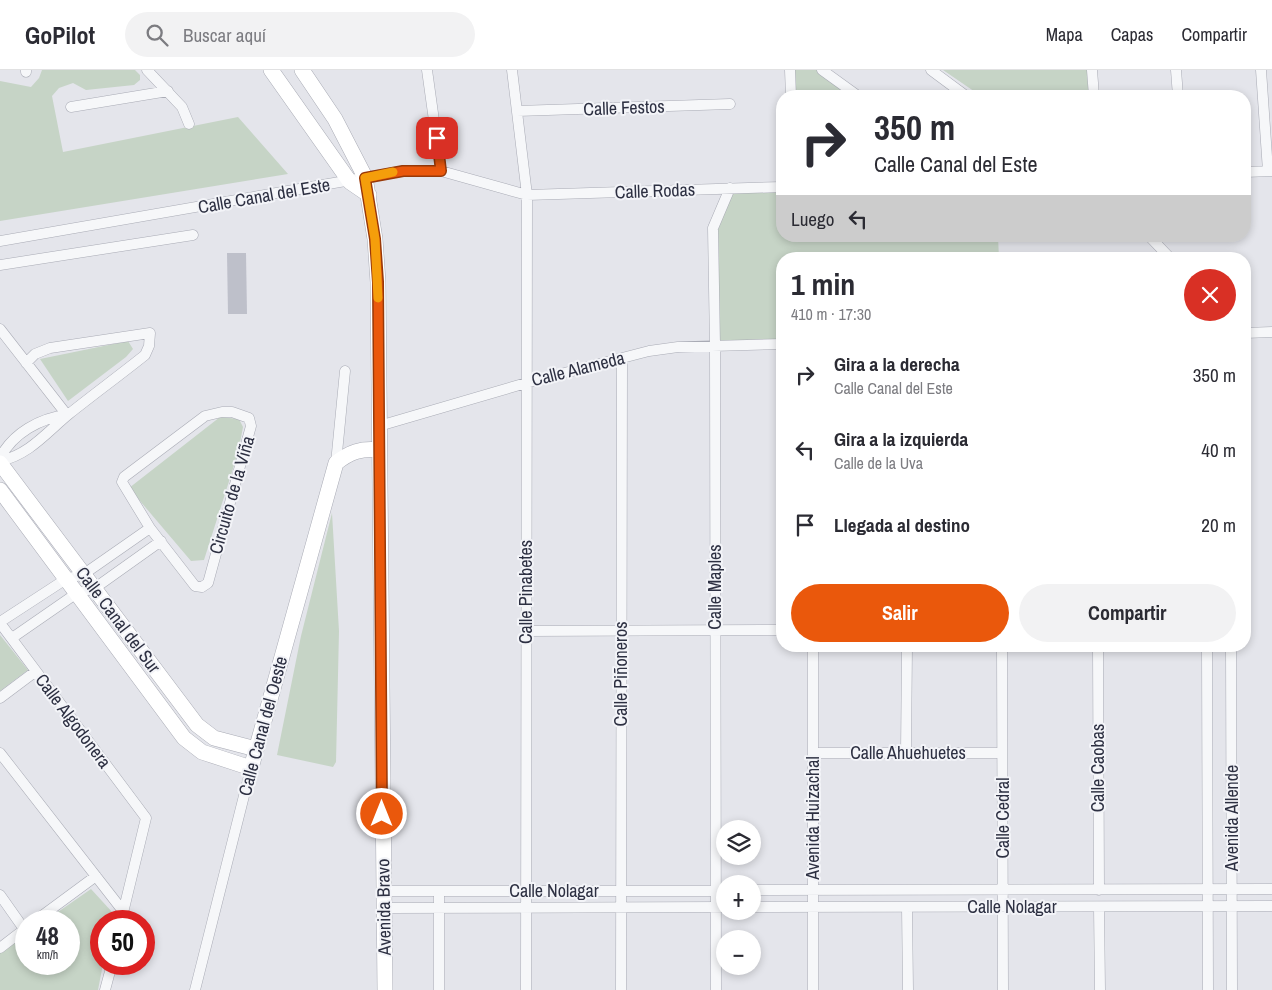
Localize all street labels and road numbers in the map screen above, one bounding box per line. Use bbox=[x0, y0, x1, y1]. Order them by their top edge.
street label: Calle Festos bbox=[583, 94, 665, 121]
street label: Calle Canal del Este bbox=[196, 172, 332, 219]
street label: Calle Rodas bbox=[614, 177, 696, 204]
street label: Calle Alameda bbox=[529, 345, 627, 392]
street label: Circuito de la Viña bbox=[203, 433, 260, 557]
street label: Calle Pinabetes bbox=[513, 540, 538, 644]
street label: Calle Maples bbox=[702, 544, 727, 630]
street label: Calle Canal del Sur bbox=[70, 561, 167, 678]
street label: Calle Piñoneros bbox=[608, 621, 633, 727]
street label: Calle Canal del Oeste bbox=[232, 653, 293, 798]
street label: Calle Algodonera bbox=[30, 668, 117, 773]
street label: Calle Caobas bbox=[1085, 724, 1110, 812]
street label: Calle Ahuehuetes bbox=[850, 740, 966, 765]
street label: Avenida Huizachal bbox=[800, 756, 825, 881]
street label: Avenida Allende bbox=[1219, 765, 1244, 872]
street label: Calle Cedral bbox=[990, 777, 1015, 859]
street label: Avenida Bravo bbox=[370, 859, 397, 957]
street label: Calle Nolagar bbox=[509, 878, 599, 903]
street label: Calle Nolagar bbox=[967, 894, 1057, 919]

